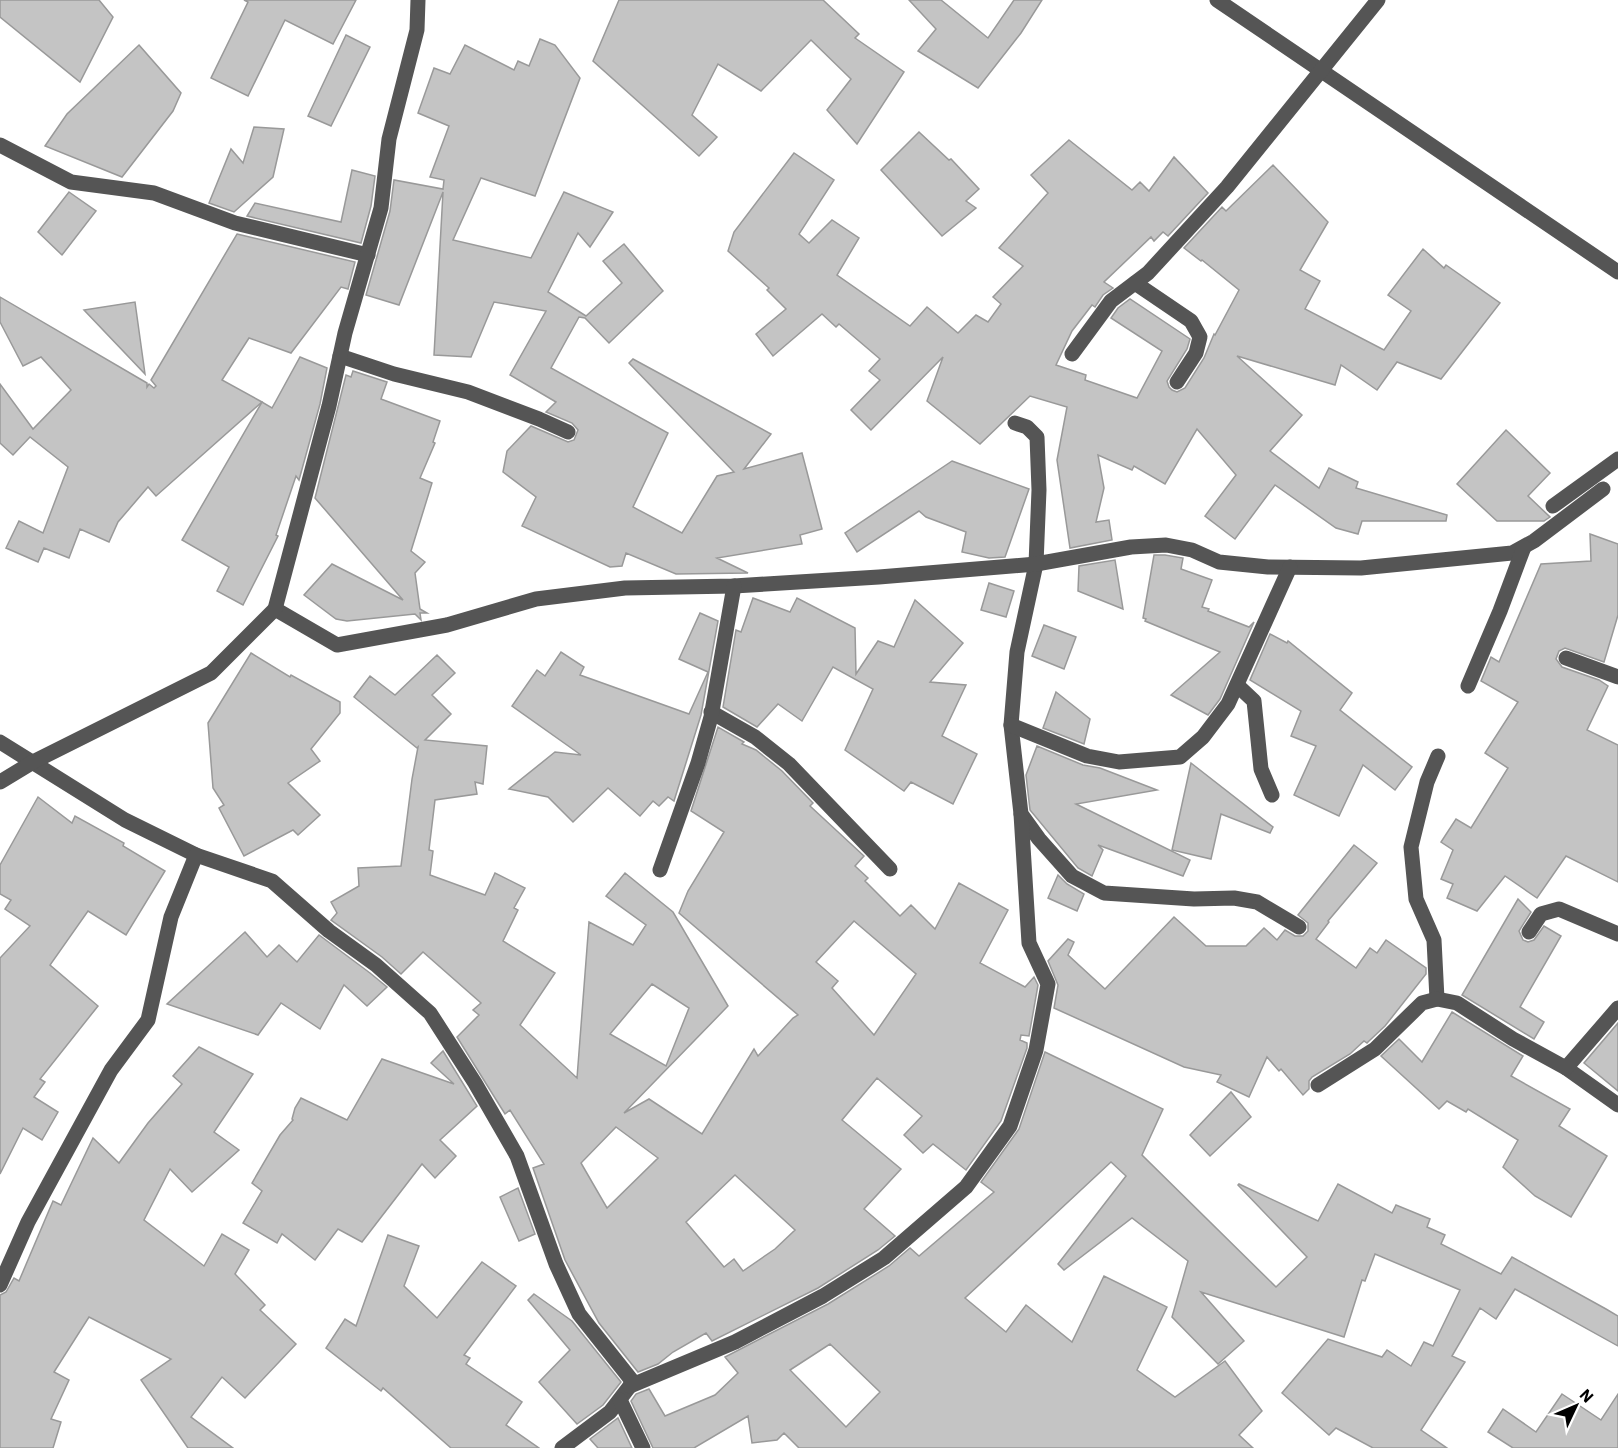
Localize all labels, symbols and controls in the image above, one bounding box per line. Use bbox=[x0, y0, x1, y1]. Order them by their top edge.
north arrow bbox=[1546, 1376, 1606, 1436]
text: N bbox=[1576, 1384, 1598, 1407]

